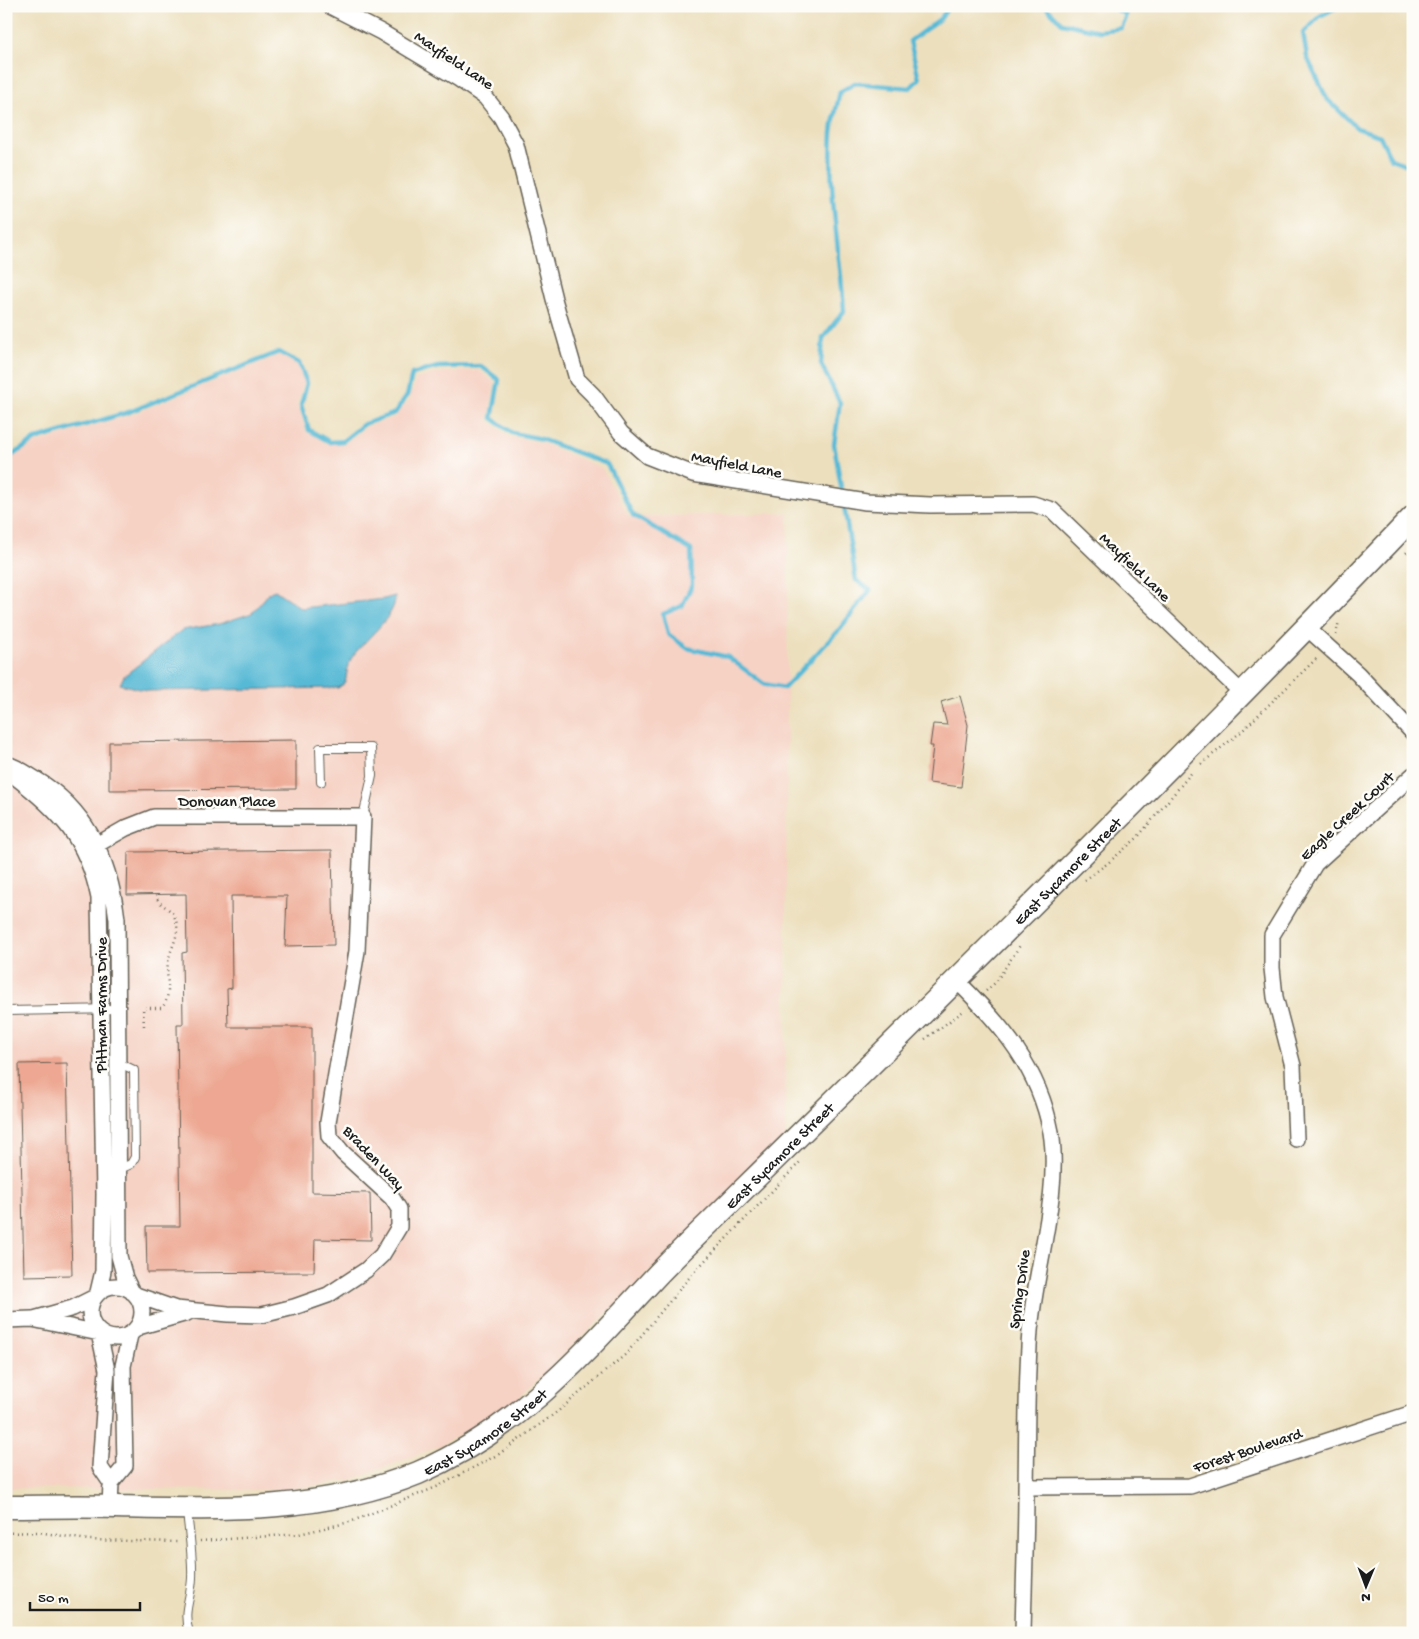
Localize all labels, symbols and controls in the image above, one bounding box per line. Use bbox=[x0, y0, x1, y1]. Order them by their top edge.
street label: Mayfield Lane bbox=[410, 28, 497, 96]
street label: Mayfield Lane bbox=[689, 448, 784, 485]
street label: Mayfield Lane bbox=[1094, 530, 1174, 608]
street label: Eagle Creek Court bbox=[1297, 768, 1401, 866]
street label: Donovan Place bbox=[178, 794, 276, 813]
street label: East Sycamore Street bbox=[1011, 814, 1128, 931]
street label: Pittman Farms Drive bbox=[94, 936, 113, 1074]
street label: East Sycamore Street bbox=[723, 1099, 841, 1215]
street label: Braden Way bbox=[337, 1122, 407, 1196]
street label: Spring Drive bbox=[1007, 1248, 1037, 1330]
street label: East Sycamore Street bbox=[421, 1385, 554, 1482]
street label: Forest Boulevard bbox=[1190, 1425, 1306, 1479]
north arrow bbox=[1342, 1562, 1392, 1612]
scale bar bbox=[30, 1579, 140, 1611]
text: N bbox=[1361, 1588, 1371, 1605]
text: 50 m bbox=[38, 1590, 69, 1608]

